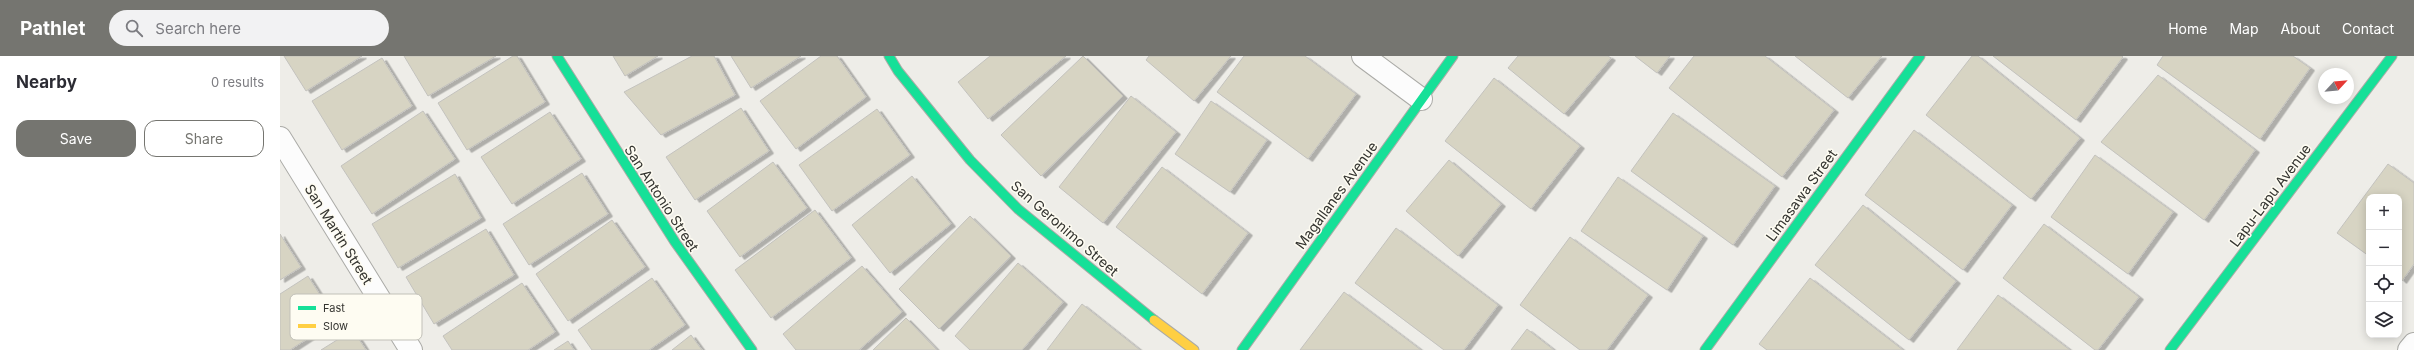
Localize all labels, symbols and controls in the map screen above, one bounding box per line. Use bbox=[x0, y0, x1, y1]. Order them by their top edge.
search box bbox=[109, 10, 389, 46]
text: Pathlet bbox=[20, 17, 85, 40]
icon: search bbox=[123, 17, 145, 39]
text: Search here bbox=[155, 19, 241, 38]
text: Home bbox=[2168, 20, 2207, 37]
text: Map bbox=[2229, 20, 2259, 37]
text: About bbox=[2281, 20, 2320, 37]
text: Contact bbox=[2342, 20, 2394, 37]
north arrow bbox=[2318, 68, 2354, 104]
text: Nearby bbox=[16, 72, 77, 92]
text: 0 results bbox=[211, 74, 264, 90]
button: Save bbox=[16, 120, 136, 157]
button: Share bbox=[144, 120, 264, 157]
street label: Magallanes Avenue bbox=[1291, 138, 1381, 252]
street label: Lapu-Lapu Avenue bbox=[2226, 140, 2314, 250]
street label: San Antonio Street bbox=[621, 142, 703, 255]
street label: Limasawa Street bbox=[1762, 145, 1840, 244]
street label: San Geronimo Street bbox=[1008, 177, 1123, 280]
street label: San Martin Street bbox=[301, 181, 377, 288]
map controls bbox=[2366, 194, 2402, 338]
button: + bbox=[2366, 194, 2402, 230]
button: − bbox=[2366, 230, 2402, 266]
button: locate bbox=[2366, 266, 2402, 302]
legend bbox=[290, 294, 422, 340]
text: Fast bbox=[323, 301, 345, 315]
button: layers bbox=[2366, 302, 2402, 338]
text: Slow bbox=[323, 319, 348, 333]

